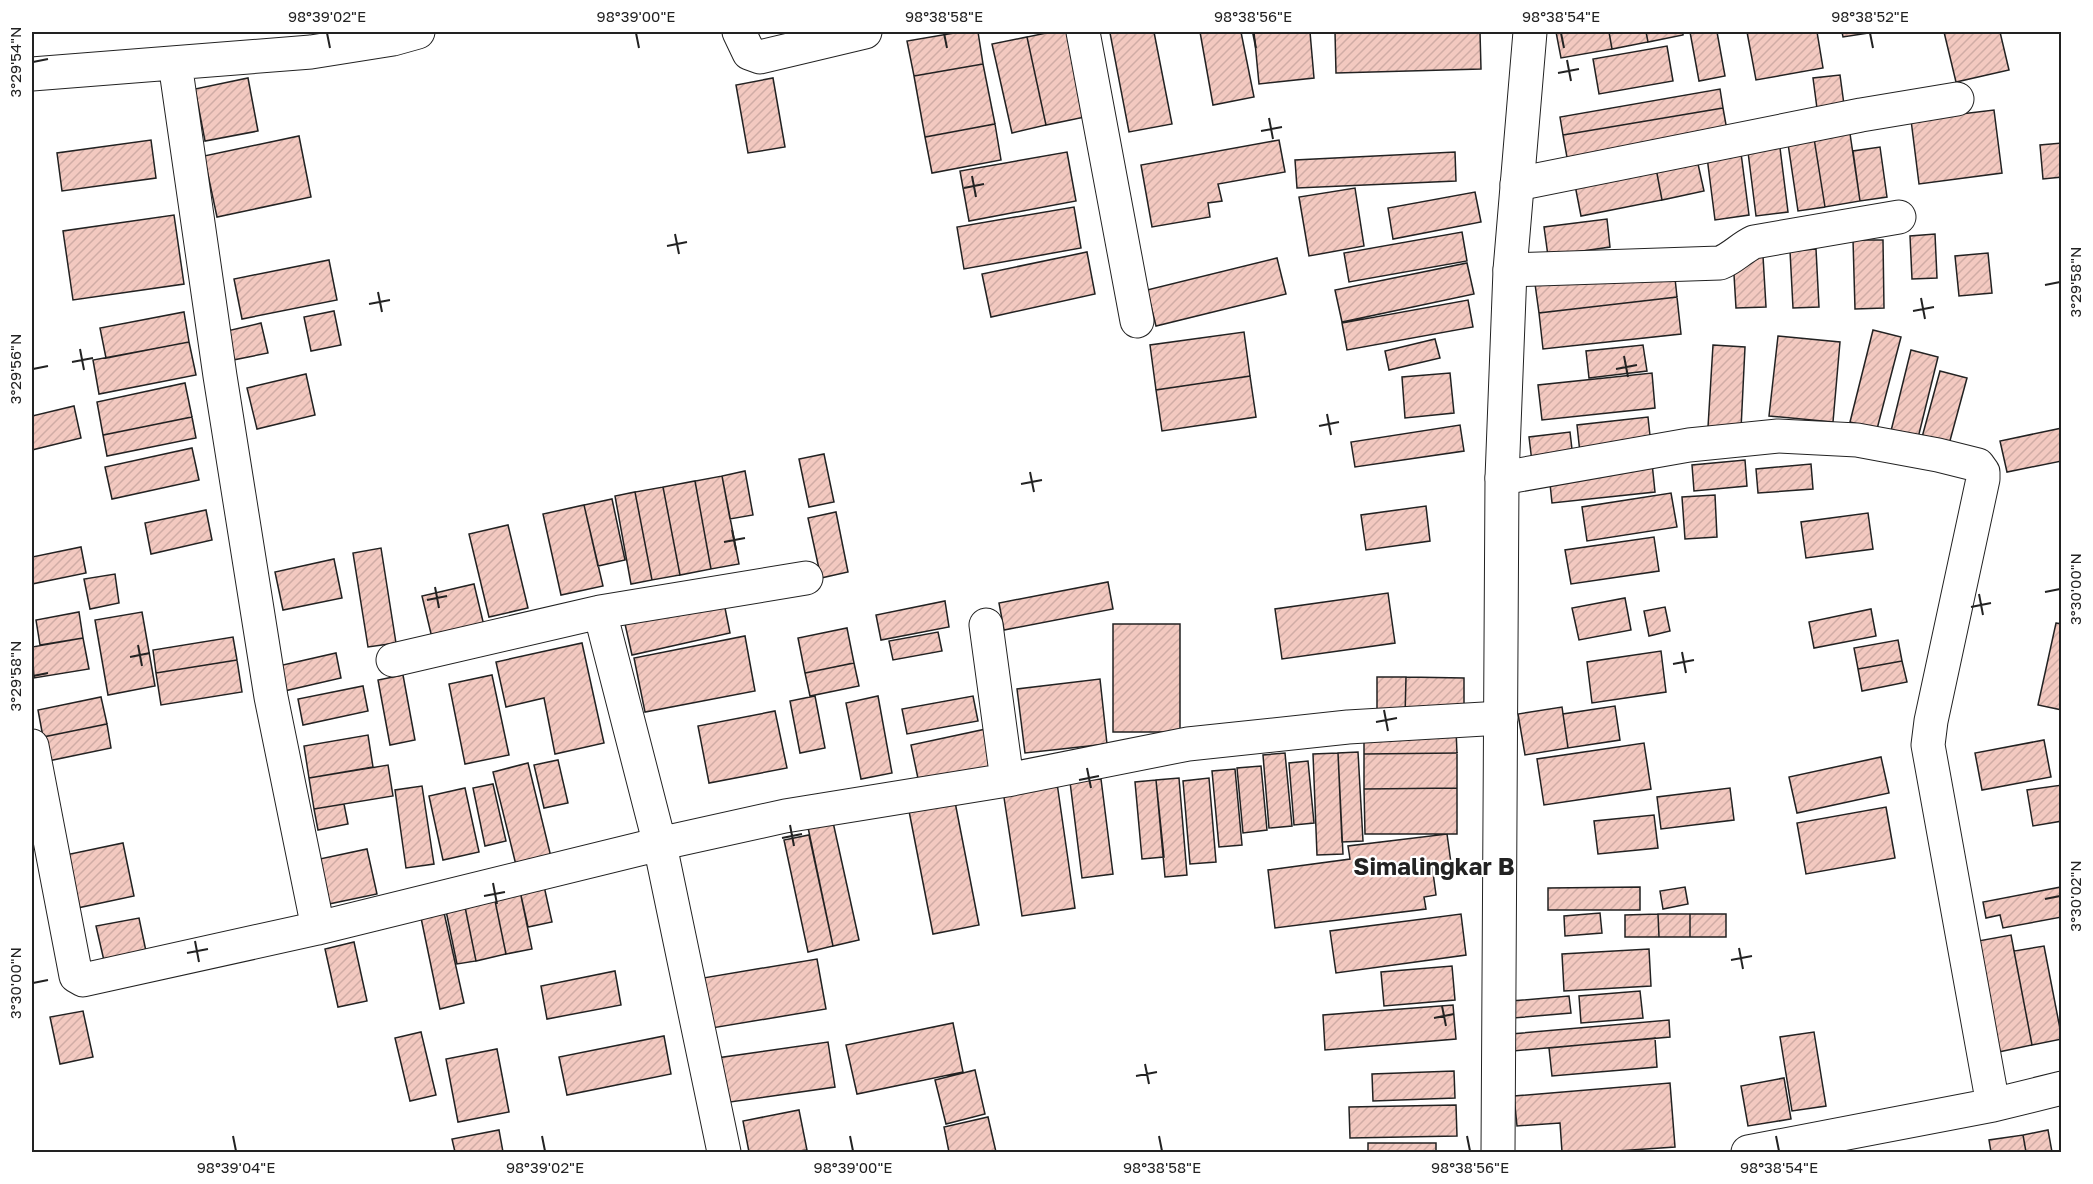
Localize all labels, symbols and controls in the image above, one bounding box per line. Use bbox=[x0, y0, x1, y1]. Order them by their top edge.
text: 98°39'02"E bbox=[288, 7, 366, 25]
text: 98°39'00"E bbox=[597, 7, 675, 25]
text: 98°38'58"E bbox=[905, 7, 983, 25]
text: 98°38'56"E bbox=[1214, 7, 1292, 25]
text: 98°38'54"E bbox=[1522, 7, 1600, 25]
text: 98°38'52"E bbox=[1831, 7, 1909, 25]
text: 3°29'54"N bbox=[6, 27, 24, 97]
text: 3°29'58"N bbox=[2066, 247, 2084, 317]
text: 3°29'56"N bbox=[6, 334, 24, 404]
text: 3°30'00"N bbox=[2066, 553, 2084, 625]
text: 3°29'58"N bbox=[6, 641, 24, 711]
district label: Simalingkar B bbox=[1353, 851, 1515, 880]
text: 3°30'02"N bbox=[2066, 860, 2084, 932]
text: 3°30'00"N bbox=[6, 947, 24, 1019]
text: 98°39'04"E bbox=[197, 1158, 275, 1176]
text: 98°39'02"E bbox=[506, 1158, 584, 1176]
text: 98°39'00"E bbox=[814, 1158, 892, 1176]
text: 98°38'58"E bbox=[1123, 1158, 1201, 1176]
text: 98°38'56"E bbox=[1431, 1158, 1509, 1176]
text: 98°38'54"E bbox=[1740, 1158, 1818, 1176]

